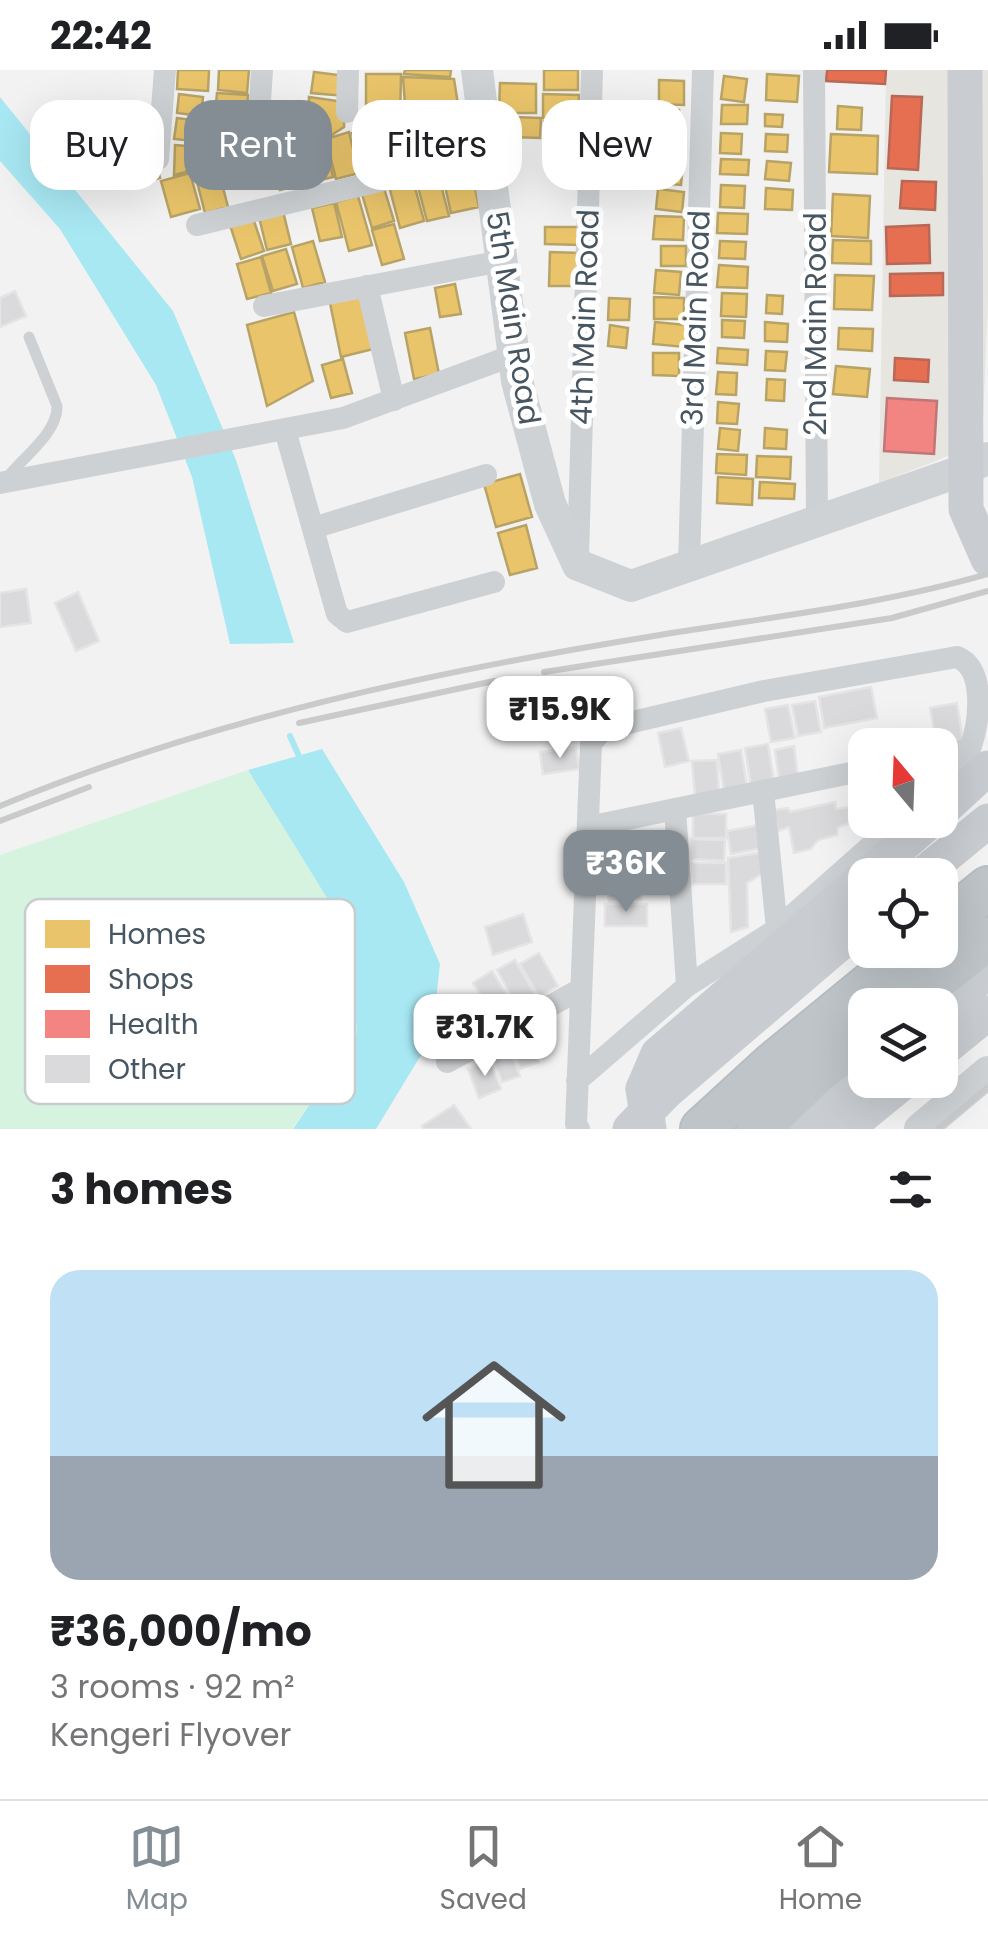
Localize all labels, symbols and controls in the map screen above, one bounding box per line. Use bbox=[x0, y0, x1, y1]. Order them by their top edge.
text: 22:42 bbox=[50, 9, 152, 62]
chip: Buy bbox=[30, 100, 164, 190]
chip: Rent bbox=[184, 100, 332, 190]
chip: Filters bbox=[352, 100, 522, 190]
chip: New bbox=[542, 100, 687, 190]
street label: 5th Main Road bbox=[475, 208, 552, 428]
street label: 4th Main Road bbox=[559, 208, 610, 426]
street label: 3rd Main Road bbox=[670, 209, 721, 427]
street label: 2nd Main Road bbox=[794, 212, 837, 436]
pin: ₹15.9K bbox=[479, 676, 641, 761]
text: ₹15.9K bbox=[509, 686, 611, 731]
north arrow bbox=[848, 728, 958, 838]
map controls bbox=[848, 728, 958, 1098]
pin: ₹36K bbox=[567, 830, 685, 915]
text: ₹36K bbox=[585, 840, 667, 885]
button: locate bbox=[848, 858, 958, 968]
legend bbox=[25, 899, 355, 1104]
text: Homes bbox=[108, 915, 206, 954]
text: Shops bbox=[108, 960, 194, 999]
button: layers bbox=[848, 988, 958, 1098]
pin: ₹31.7K bbox=[404, 994, 566, 1079]
text: ₹31.7K bbox=[436, 1004, 534, 1049]
text: Health bbox=[108, 1005, 199, 1044]
text: Other bbox=[108, 1050, 186, 1089]
text: 3 homes bbox=[50, 1160, 233, 1219]
icon: filters bbox=[883, 1162, 938, 1217]
icon: home bbox=[404, 1335, 584, 1515]
text: ₹36,000/mo bbox=[50, 1602, 312, 1661]
text: 3 rooms · 92 m² bbox=[50, 1664, 294, 1709]
text: Kengeri Flyover bbox=[50, 1712, 292, 1757]
tab: Map bbox=[126, 1819, 188, 1921]
tab: Saved bbox=[440, 1819, 527, 1921]
tab: Home bbox=[779, 1819, 862, 1921]

